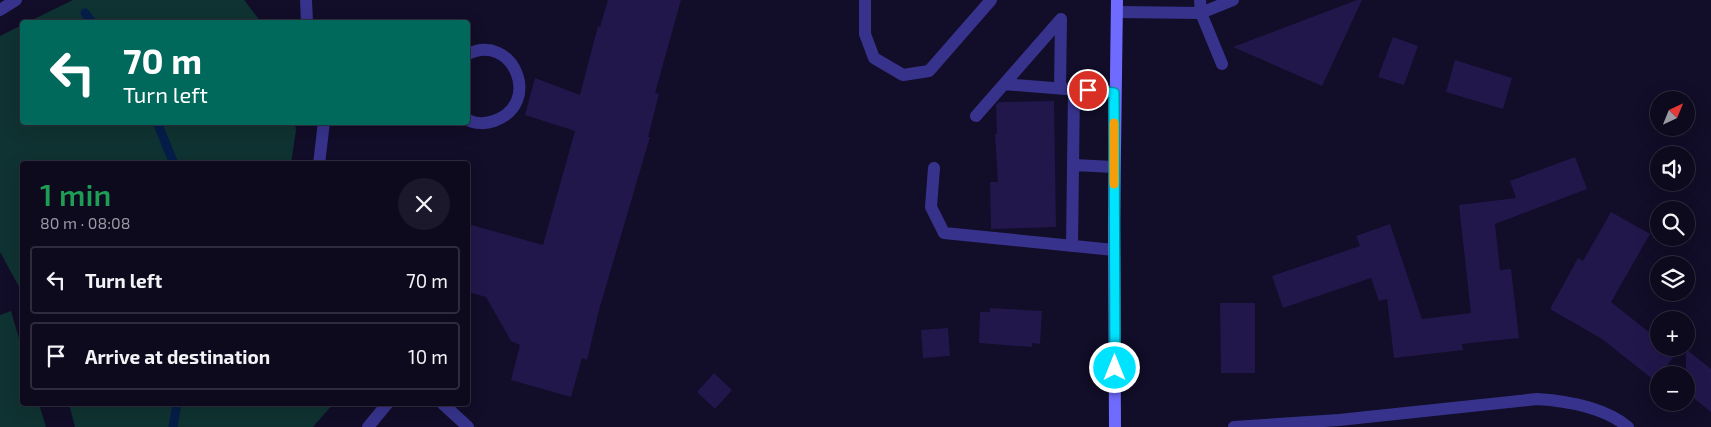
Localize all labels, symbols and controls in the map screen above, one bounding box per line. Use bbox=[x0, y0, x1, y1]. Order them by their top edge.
text: 70 m bbox=[123, 39, 202, 81]
icon: left bbox=[40, 40, 105, 105]
pin bbox=[1067, 69, 1109, 111]
icon: arrive bbox=[1074, 76, 1102, 104]
text: Turn left bbox=[123, 81, 208, 107]
north arrow bbox=[1650, 91, 1695, 136]
map controls bbox=[1650, 91, 1695, 411]
button: sound bbox=[1650, 146, 1695, 191]
text: 1 min bbox=[40, 176, 111, 212]
button: close bbox=[398, 178, 450, 230]
button: search bbox=[1650, 201, 1695, 246]
text: 80 m · 08:08 bbox=[40, 213, 130, 232]
button: layers bbox=[1650, 256, 1695, 301]
icon: left bbox=[42, 266, 70, 294]
text: Turn left bbox=[85, 269, 162, 292]
text: 70 m bbox=[406, 269, 448, 292]
button: + bbox=[1650, 311, 1695, 356]
position arrow bbox=[1088, 341, 1140, 393]
icon: arrive bbox=[42, 342, 70, 370]
text: Arrive at destination bbox=[85, 345, 270, 368]
text: 10 m bbox=[408, 345, 448, 368]
button: − bbox=[1650, 366, 1695, 411]

